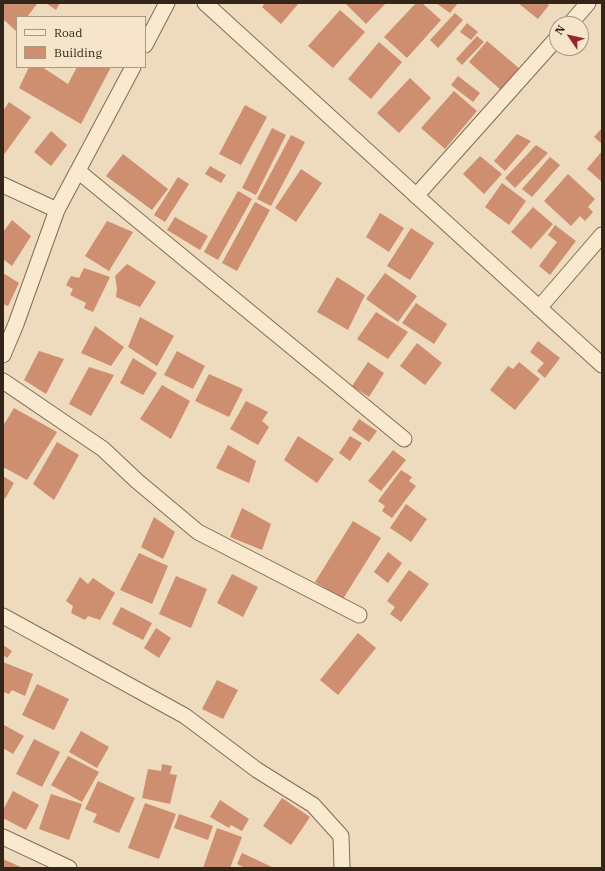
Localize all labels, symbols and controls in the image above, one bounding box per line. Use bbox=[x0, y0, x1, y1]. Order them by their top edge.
legend bbox=[16, 16, 146, 68]
north arrow bbox=[549, 16, 589, 56]
text: N bbox=[552, 22, 568, 37]
text: Road bbox=[54, 25, 83, 40]
text: Building bbox=[54, 45, 102, 60]

